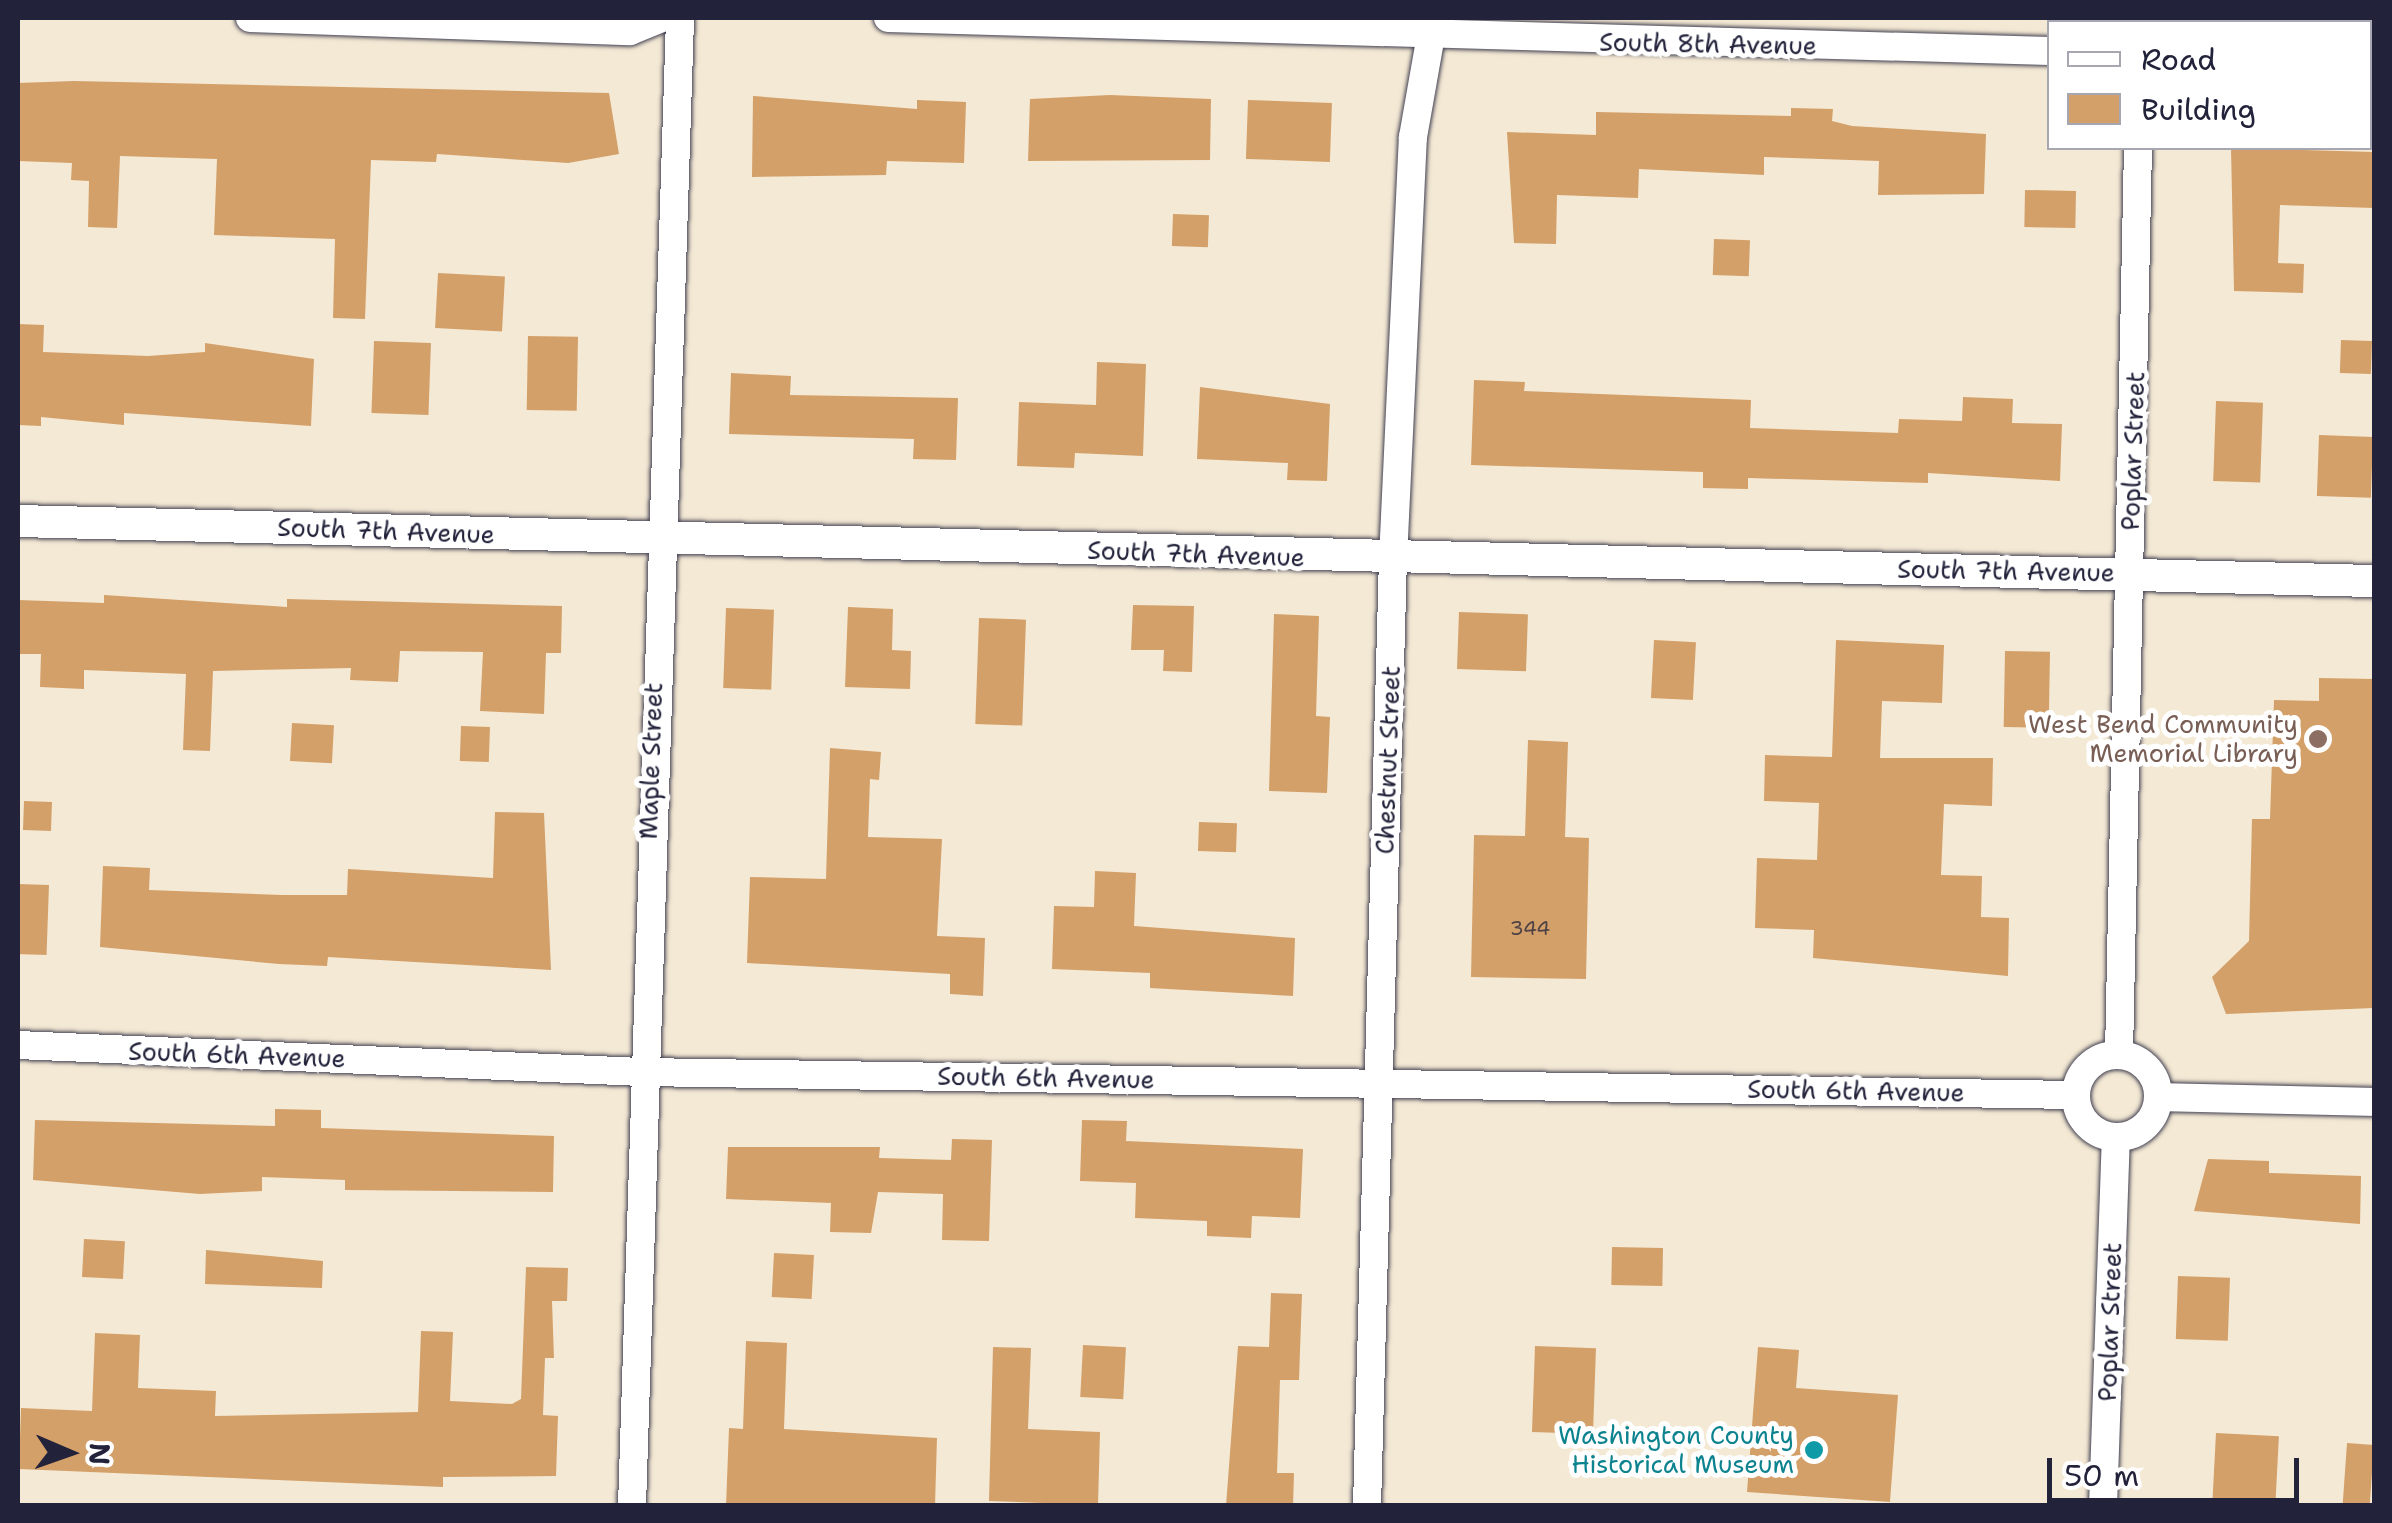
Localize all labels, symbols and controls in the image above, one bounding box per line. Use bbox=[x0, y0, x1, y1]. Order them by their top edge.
legend bbox=[2047, 20, 2372, 150]
street label: South 8th Avenue bbox=[1599, 27, 1817, 61]
text: Road bbox=[2141, 39, 2216, 80]
text: Building bbox=[2141, 89, 2256, 130]
street label: Poplar Street bbox=[2115, 371, 2151, 531]
street label: South 7th Avenue bbox=[277, 512, 495, 550]
street label: South 7th Avenue bbox=[1087, 535, 1305, 573]
street label: South 7th Avenue bbox=[1897, 554, 2115, 588]
street label: Chestnut Street bbox=[1370, 665, 1406, 855]
street label: Maple Street bbox=[633, 682, 669, 840]
place label: West Bend Community Memorial Library bbox=[2028, 710, 2298, 769]
marker: West Bend Community Memorial Library bbox=[2307, 728, 2329, 750]
house number: 344 bbox=[1510, 916, 1550, 940]
street label: South 6th Avenue bbox=[128, 1036, 346, 1074]
street label: South 6th Avenue bbox=[937, 1061, 1155, 1095]
street label: South 6th Avenue bbox=[1747, 1074, 1965, 1108]
street label: Poplar Street bbox=[2092, 1242, 2128, 1402]
north arrow bbox=[20, 1403, 120, 1503]
place label: Washington County Historical Museum bbox=[1558, 1421, 1794, 1480]
scale bar bbox=[2052, 1438, 2304, 1500]
marker: Washington County Historical Museum bbox=[1803, 1439, 1825, 1461]
text: N bbox=[81, 1442, 119, 1466]
text: 50 m bbox=[2064, 1455, 2139, 1496]

